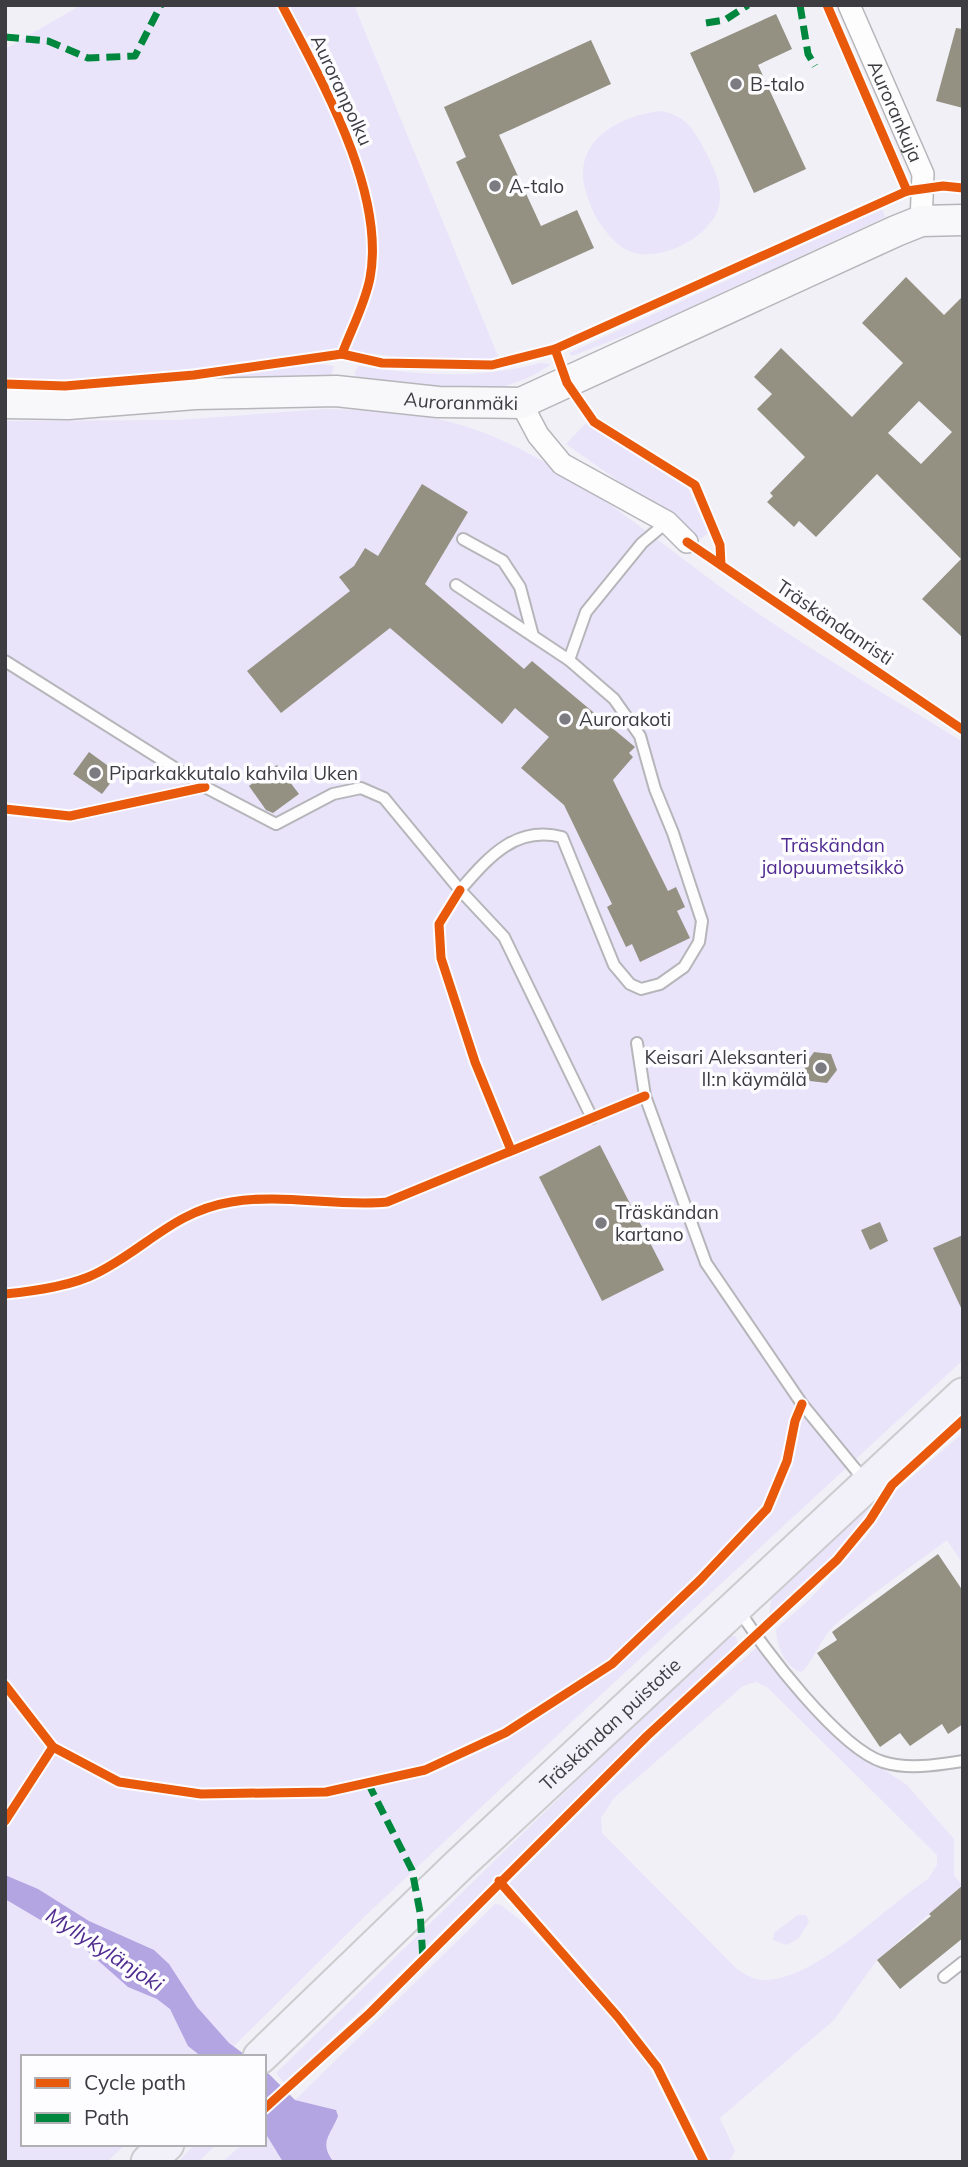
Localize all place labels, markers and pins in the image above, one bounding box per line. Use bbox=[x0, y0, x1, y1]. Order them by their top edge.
place label: B-talo bbox=[750, 72, 804, 96]
marker: B-talo bbox=[728, 76, 744, 92]
place label: A-talo bbox=[509, 174, 564, 198]
marker: A-talo bbox=[487, 178, 503, 194]
place label: Aurorakoti bbox=[579, 707, 671, 731]
marker: Aurorakoti bbox=[557, 711, 573, 727]
place label: Piparkakkutalo kahvila Uken bbox=[109, 761, 358, 785]
marker: Piparkakkutalo kahvila Uken bbox=[87, 765, 103, 781]
place label: Keisari Aleksanteri II:n käymälä bbox=[644, 1045, 807, 1091]
marker: Keisari Aleksanteri II:n käymälä bbox=[813, 1060, 829, 1076]
place label: Träskändan kartano bbox=[615, 1200, 719, 1246]
marker: Träskändan kartano bbox=[593, 1215, 609, 1231]

